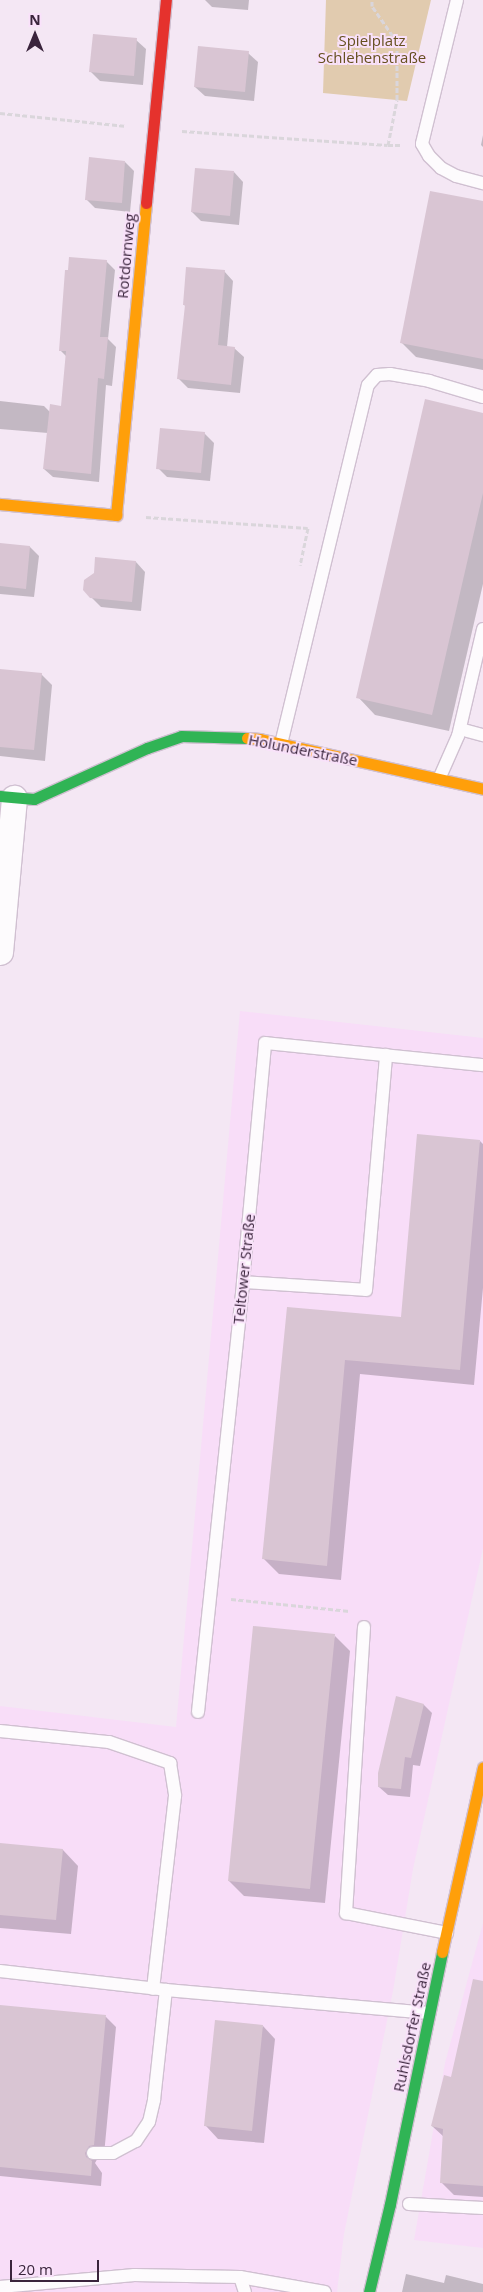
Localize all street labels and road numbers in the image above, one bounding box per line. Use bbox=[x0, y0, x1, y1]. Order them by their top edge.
street label: Rotdornweg bbox=[113, 213, 139, 299]
street label: Holunderstraße bbox=[247, 731, 359, 769]
street label: Teltower Straße bbox=[229, 1213, 259, 1325]
street label: Ruhlsdorfer Straße bbox=[389, 1960, 435, 2094]

